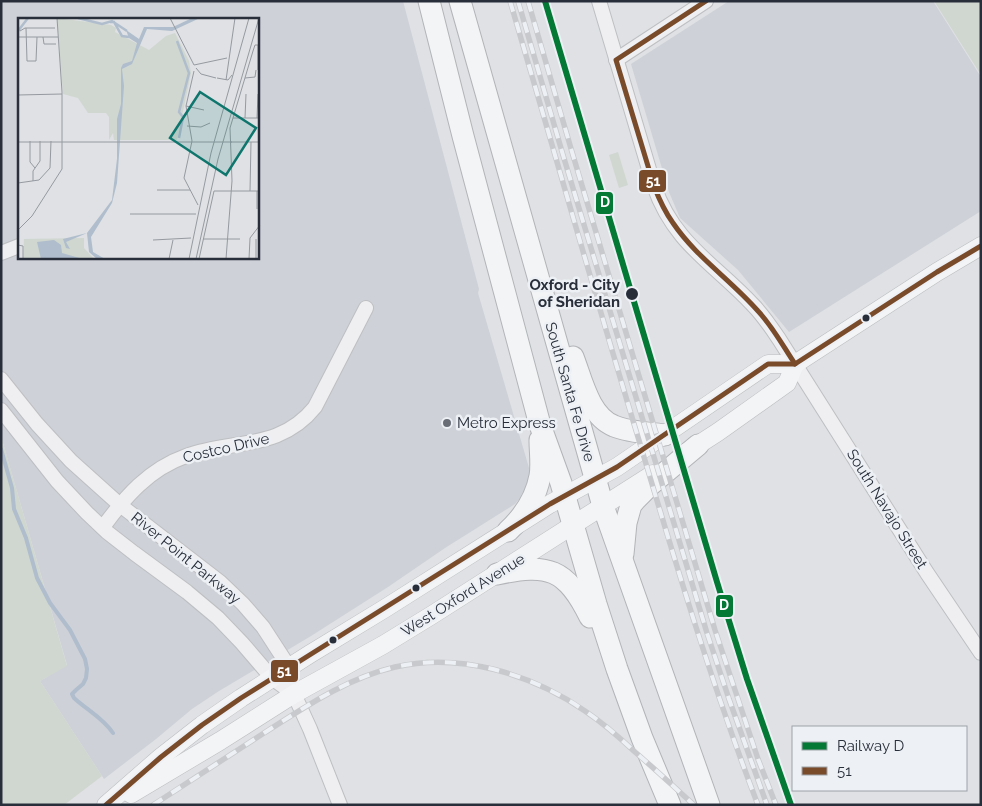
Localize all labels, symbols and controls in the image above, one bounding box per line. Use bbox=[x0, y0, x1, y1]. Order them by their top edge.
inset map bbox=[18, 18, 259, 259]
line badge: 51 bbox=[638, 169, 667, 193]
text: 51 bbox=[646, 173, 660, 189]
line badge: D bbox=[595, 191, 614, 215]
text: D bbox=[600, 194, 610, 210]
place label: Oxford - City of Sheridan bbox=[529, 276, 621, 311]
marker: Oxford - City of Sheridan bbox=[624, 286, 640, 302]
unlabelled marker bbox=[861, 313, 871, 323]
street label: South Santa Fe Drive bbox=[541, 320, 599, 464]
place label: Metro Express bbox=[457, 414, 556, 432]
marker: Metro Express bbox=[441, 417, 453, 429]
street label: Costco Drive bbox=[181, 429, 271, 467]
street label: South Navajo Street bbox=[843, 446, 931, 572]
street label: River Point Parkway bbox=[128, 508, 244, 608]
street label: West Oxford Avenue bbox=[398, 550, 528, 640]
unlabelled marker bbox=[411, 583, 421, 593]
line badge: D bbox=[715, 594, 734, 618]
text: D bbox=[719, 597, 729, 613]
unlabelled marker bbox=[328, 635, 338, 645]
line badge: 51 bbox=[270, 659, 299, 683]
text: 51 bbox=[277, 663, 291, 679]
legend bbox=[792, 726, 967, 791]
text: Railway D bbox=[837, 737, 904, 755]
text: 51 bbox=[837, 762, 852, 780]

